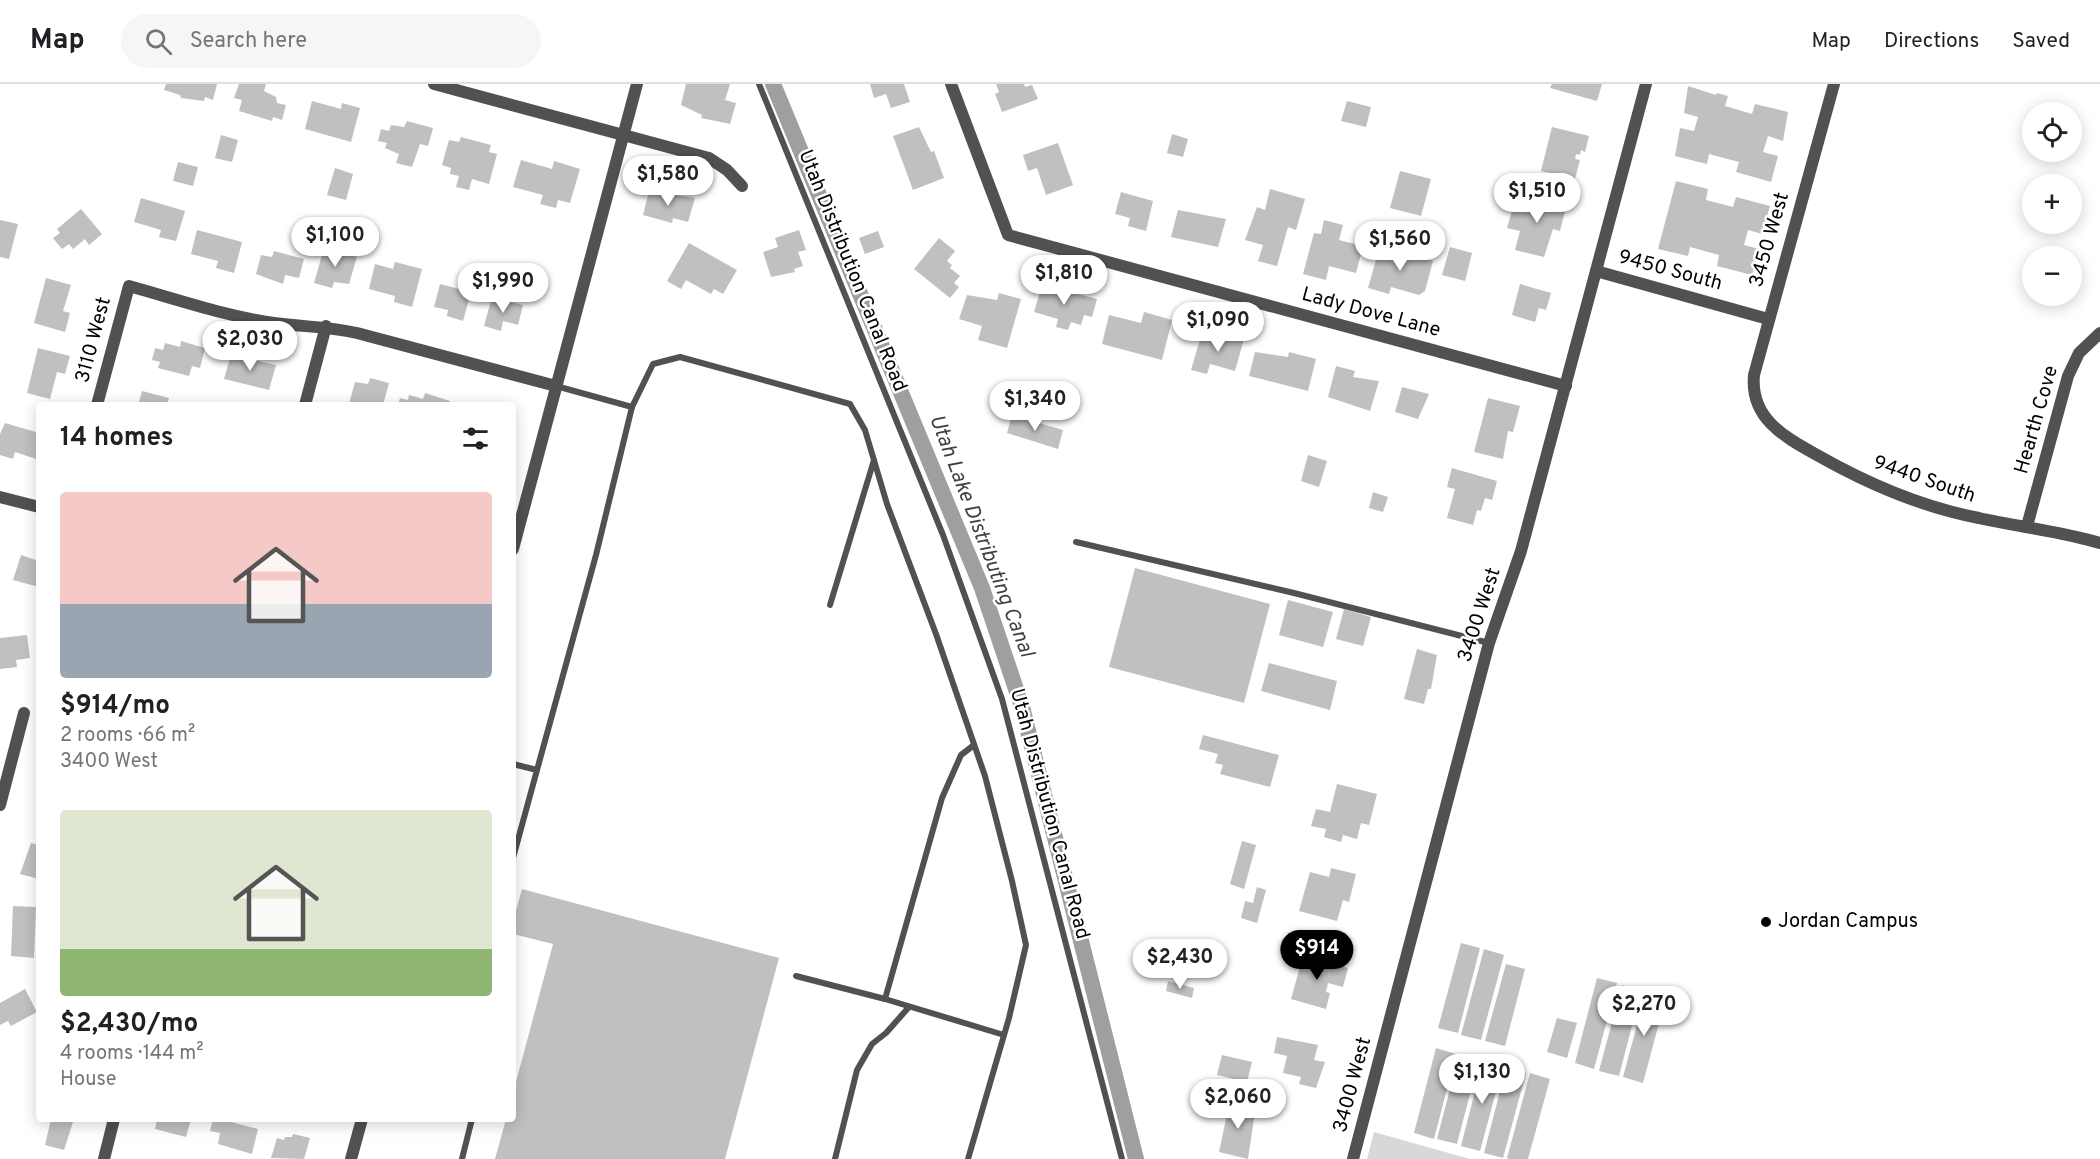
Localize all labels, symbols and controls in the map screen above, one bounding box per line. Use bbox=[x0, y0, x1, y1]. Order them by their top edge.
search box bbox=[121, 14, 541, 68]
text: Map bbox=[30, 23, 85, 59]
icon: search bbox=[142, 25, 175, 58]
text: Search here bbox=[190, 28, 307, 55]
text: Map bbox=[1811, 28, 1851, 55]
text: Directions bbox=[1884, 28, 1979, 55]
text: Saved bbox=[2012, 28, 2070, 55]
map controls bbox=[2022, 102, 2082, 306]
button: locate bbox=[2022, 102, 2082, 162]
street label: Utah Distribution Canal Road bbox=[792, 146, 912, 396]
pin: $1,580 bbox=[619, 156, 717, 207]
text: $1,580 bbox=[637, 162, 699, 188]
pin: $1,510 bbox=[1488, 173, 1586, 224]
button: + bbox=[2022, 174, 2082, 234]
text: $1,510 bbox=[1508, 179, 1566, 205]
street label: 3450 West bbox=[1744, 189, 1796, 291]
pin: $1,100 bbox=[286, 217, 384, 268]
pin: $1,560 bbox=[1351, 221, 1449, 272]
text: $1,100 bbox=[305, 223, 365, 249]
text: $1,560 bbox=[1369, 227, 1431, 253]
street label: 9450 South bbox=[1615, 245, 1725, 297]
button: − bbox=[2022, 246, 2082, 306]
pin: $1,810 bbox=[1015, 255, 1113, 306]
text: $1,810 bbox=[1035, 261, 1093, 287]
pin: $1,990 bbox=[454, 263, 552, 314]
text: $1,990 bbox=[471, 269, 535, 295]
street label: Lady Dove Lane bbox=[1299, 282, 1443, 344]
street label: 3110 West bbox=[70, 294, 118, 386]
pin: $1,090 bbox=[1169, 302, 1267, 353]
text: $1,090 bbox=[1186, 308, 1250, 334]
pin: $2,030 bbox=[201, 321, 299, 372]
text: $2,030 bbox=[216, 327, 284, 353]
street label: Hearth Cove bbox=[2009, 363, 2065, 477]
pin: $1,340 bbox=[986, 381, 1084, 432]
text: $1,340 bbox=[1003, 387, 1067, 413]
water label: Utah Lake Distributing Canal bbox=[922, 411, 1040, 663]
text: 14 homes bbox=[60, 422, 174, 455]
icon: filters bbox=[459, 422, 492, 455]
street label: 9440 South bbox=[1869, 450, 1979, 510]
icon: home bbox=[222, 531, 330, 639]
street label: 3400 West bbox=[1452, 564, 1508, 666]
street label: Utah Distribution Canal Road bbox=[1003, 686, 1095, 942]
text: $914/mo bbox=[60, 690, 170, 723]
text: 2 rooms · 66 m² bbox=[60, 723, 195, 749]
text: 3400 West bbox=[60, 749, 158, 775]
icon: home bbox=[222, 849, 330, 957]
place label: Jordan Campus bbox=[1778, 909, 1918, 935]
marker: Jordan Campus bbox=[1759, 915, 1773, 929]
pin: $914 bbox=[1281, 930, 1353, 981]
text: $914 bbox=[1294, 936, 1340, 962]
pin: $2,430 bbox=[1131, 939, 1229, 990]
text: $2,430 bbox=[1147, 945, 1213, 971]
pin: $2,270 bbox=[1595, 986, 1693, 1037]
text: $2,270 bbox=[1611, 992, 1677, 1018]
text: $2,430/mo bbox=[60, 1008, 198, 1041]
street label: 3400 West bbox=[1328, 1034, 1378, 1136]
text: 4 rooms · 144 m² bbox=[60, 1041, 203, 1067]
pin: $1,130 bbox=[1433, 1054, 1531, 1105]
text: $1,130 bbox=[1453, 1060, 1511, 1086]
text: House bbox=[60, 1067, 116, 1093]
pin: $2,060 bbox=[1189, 1079, 1287, 1130]
text: $2,060 bbox=[1204, 1085, 1272, 1111]

